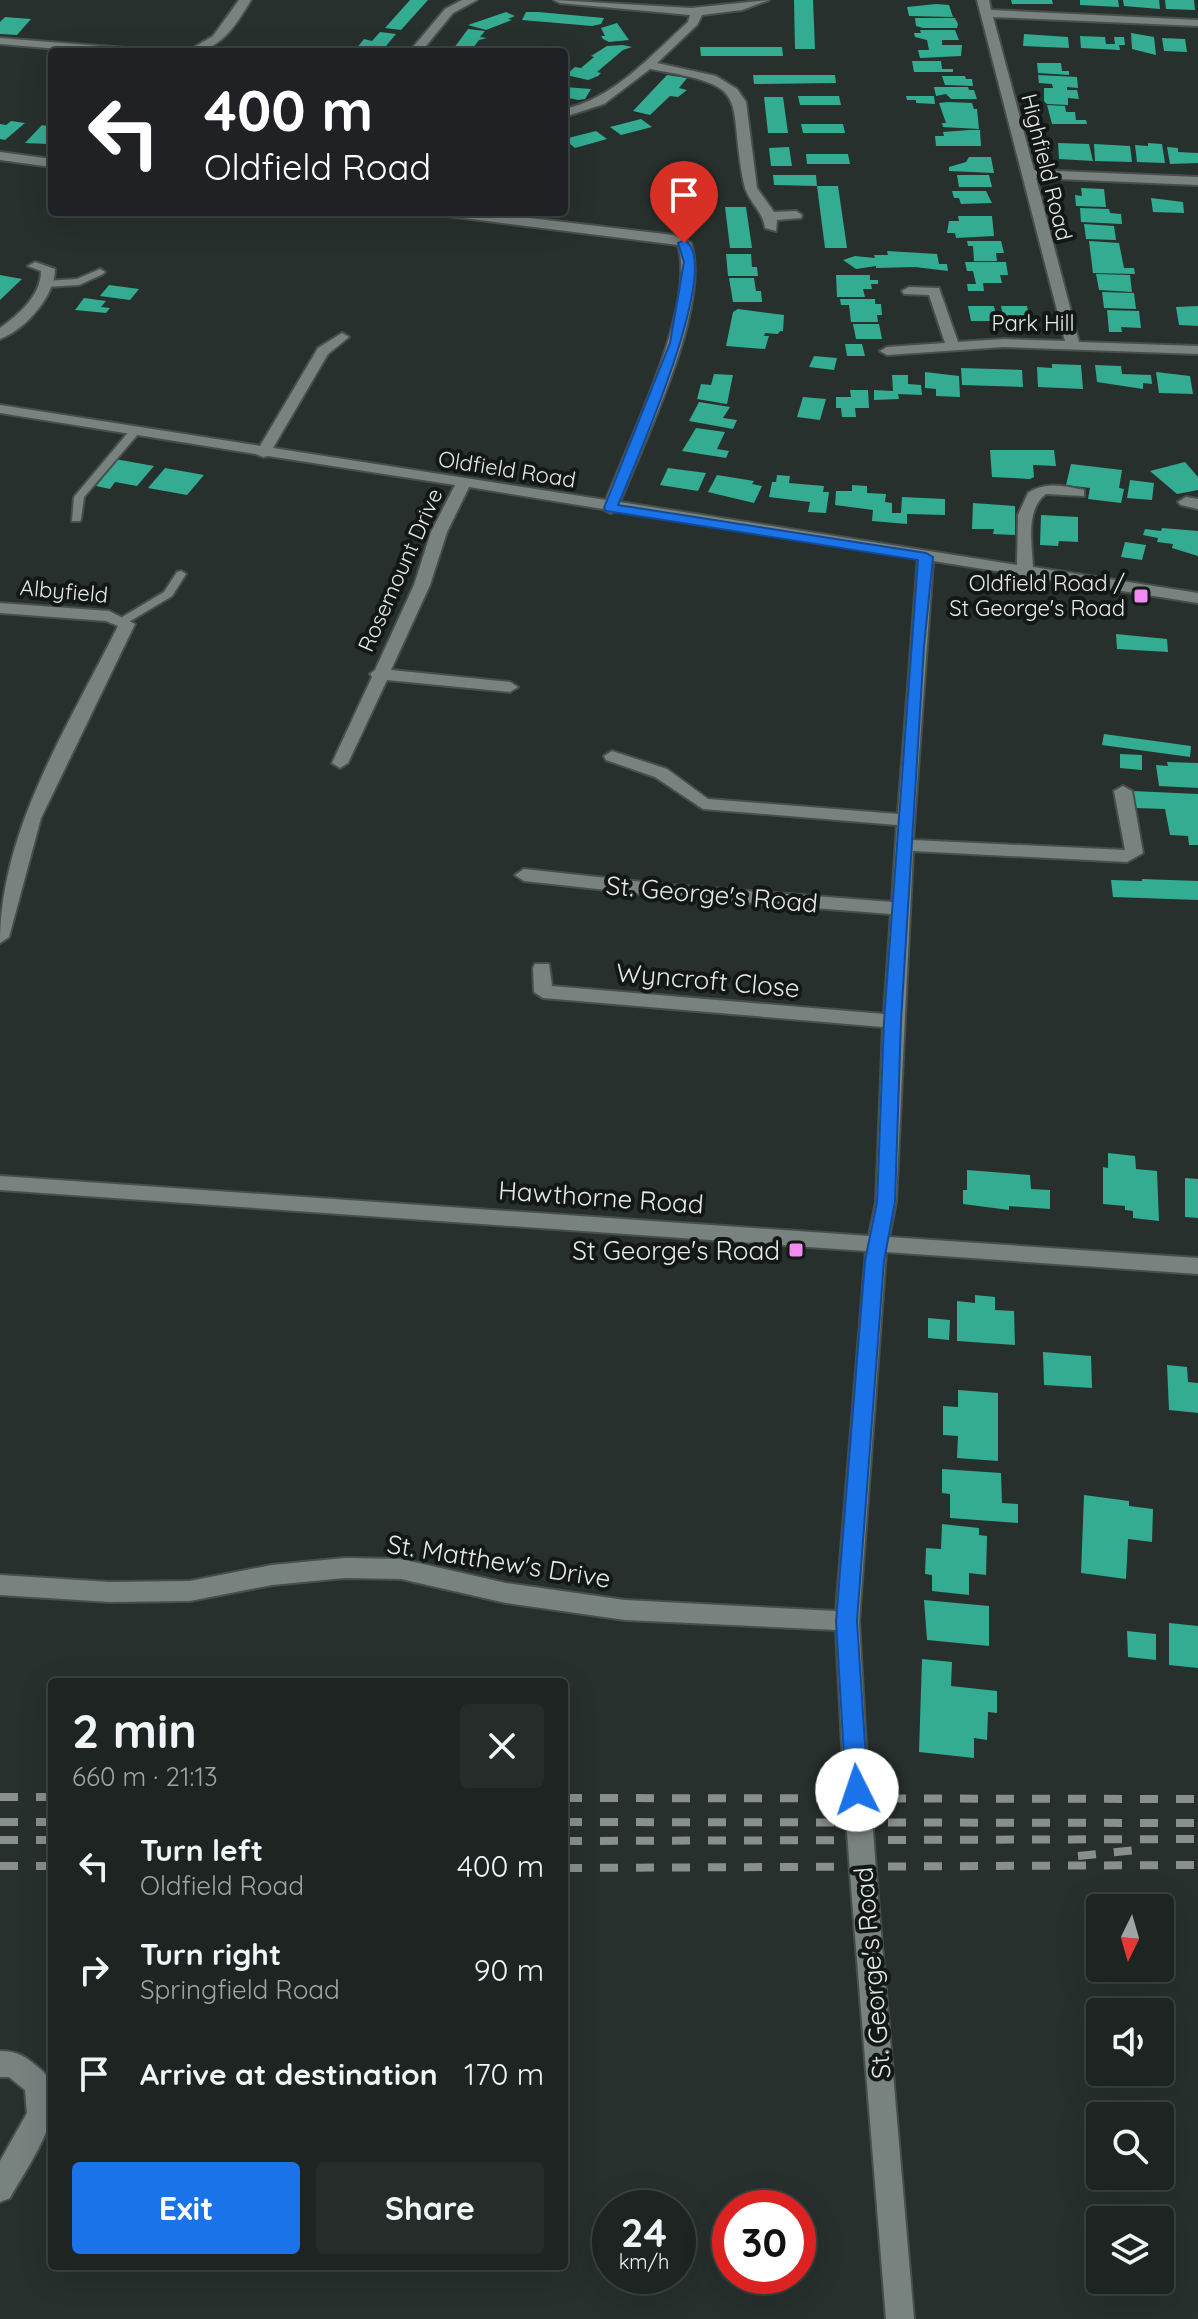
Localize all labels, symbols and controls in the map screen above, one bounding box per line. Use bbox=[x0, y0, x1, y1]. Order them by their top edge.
text: 400 m bbox=[204, 75, 373, 145]
icon: left bbox=[72, 80, 176, 184]
street label: Highfield Road bbox=[1015, 91, 1079, 243]
text: Oldfield Road bbox=[204, 144, 431, 189]
pin bbox=[650, 161, 718, 243]
icon: arrive bbox=[662, 173, 706, 217]
street label: Park Hill bbox=[991, 309, 1075, 337]
street label: Oldfield Road bbox=[436, 444, 578, 494]
street label: Rosemount Drive bbox=[351, 484, 449, 656]
place label: Oldfield Road / St George's Road bbox=[949, 569, 1126, 622]
street label: Albyfield bbox=[19, 573, 109, 609]
marker: Oldfield Road / St George's Road bbox=[1132, 587, 1150, 605]
street label: St. George's Road bbox=[605, 868, 819, 920]
street label: Wyncroft Close bbox=[615, 956, 801, 1004]
street label: Hawthorne Road bbox=[497, 1173, 705, 1221]
place label: St George's Road bbox=[572, 1234, 780, 1267]
marker: St George's Road bbox=[787, 1241, 805, 1259]
street label: St. Matthew's Drive bbox=[385, 1527, 613, 1595]
text: 2 min bbox=[72, 1700, 197, 1760]
button: close bbox=[460, 1704, 544, 1788]
position arrow bbox=[815, 1748, 899, 1832]
text: 660 m · 21:13 bbox=[72, 1760, 218, 1793]
text: Turn left bbox=[140, 1831, 263, 1869]
icon: left bbox=[72, 1844, 116, 1888]
text: 400 m bbox=[457, 1847, 544, 1885]
street label: St. George's Road bbox=[846, 1866, 898, 2080]
text: Oldfield Road bbox=[140, 1869, 304, 1902]
north arrow bbox=[1086, 1894, 1174, 1982]
map controls bbox=[1086, 1894, 1174, 2294]
text: Turn right bbox=[140, 1935, 281, 1973]
icon: right bbox=[72, 1948, 116, 1992]
text: 90 m bbox=[474, 1951, 544, 1989]
text: Springfield Road bbox=[140, 1973, 340, 2006]
button: sound bbox=[1086, 1998, 1174, 2086]
icon: arrive bbox=[72, 2052, 116, 2096]
text: Arrive at destination bbox=[140, 2055, 438, 2093]
text: 170 m bbox=[464, 2055, 544, 2093]
button: search bbox=[1086, 2102, 1174, 2190]
button: Exit bbox=[72, 2162, 300, 2254]
button: Share bbox=[316, 2162, 544, 2254]
speed limit sign: 30 bbox=[712, 2190, 816, 2294]
button: layers bbox=[1086, 2206, 1174, 2294]
text: 24 bbox=[621, 2207, 667, 2257]
text: km/h bbox=[619, 2249, 669, 2274]

